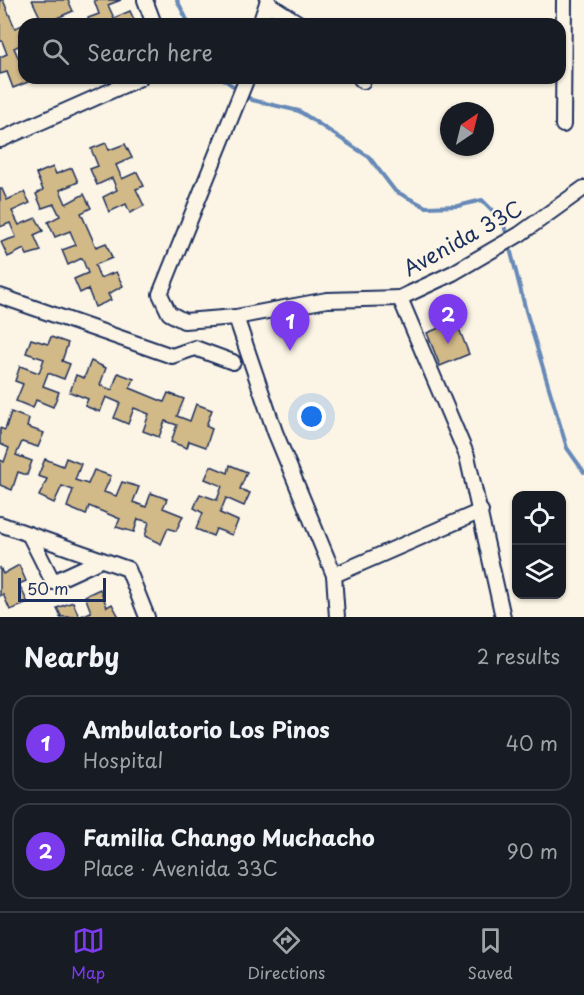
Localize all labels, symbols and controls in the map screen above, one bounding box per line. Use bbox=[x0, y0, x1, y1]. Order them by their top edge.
search box bbox=[18, 18, 566, 84]
icon: search bbox=[39, 35, 72, 68]
text: Search here bbox=[87, 35, 213, 68]
north arrow bbox=[440, 102, 494, 156]
street label: Avenida 33C bbox=[397, 191, 528, 283]
pin: 2 bbox=[428, 294, 468, 344]
pin: 1 bbox=[270, 302, 310, 351]
your location bbox=[297, 402, 326, 431]
map controls bbox=[512, 491, 566, 599]
button: locate bbox=[512, 491, 566, 545]
button: layers bbox=[512, 545, 566, 599]
scale bar bbox=[18, 575, 106, 602]
text: 50 m bbox=[27, 576, 68, 600]
text: Nearby bbox=[24, 637, 119, 676]
text: 2 results bbox=[477, 641, 560, 671]
text: Ambulatorio Los Pinos bbox=[83, 712, 330, 745]
text: 1 bbox=[41, 728, 50, 758]
text: 40 m bbox=[506, 728, 558, 758]
text: Hospital bbox=[83, 745, 163, 775]
text: Familia Chango Muchacho bbox=[83, 820, 375, 853]
text: 2 bbox=[38, 836, 53, 866]
text: 90 m bbox=[507, 836, 558, 866]
text: Place · Avenida 33C bbox=[83, 853, 278, 883]
tab: Map bbox=[71, 924, 105, 984]
tab: Directions bbox=[247, 924, 325, 984]
tab: Saved bbox=[467, 924, 513, 984]

